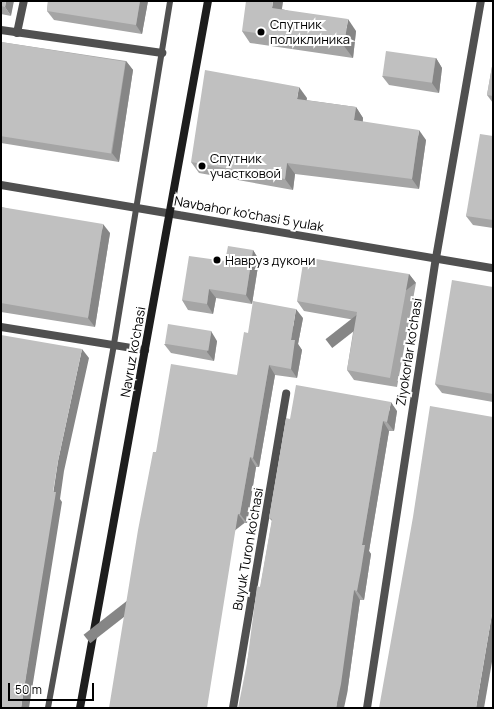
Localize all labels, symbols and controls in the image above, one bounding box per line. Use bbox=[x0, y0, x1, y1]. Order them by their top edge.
place label: Спутник поликлиника bbox=[270, 17, 350, 48]
marker: Спутник поликлиника bbox=[255, 26, 267, 38]
place label: Спутник участковой bbox=[210, 151, 281, 182]
marker: Спутник участковой bbox=[197, 161, 207, 171]
street label: Navbahor ko'chasi 5 yulak bbox=[173, 193, 325, 235]
place label: Навруз дукони bbox=[225, 252, 315, 268]
marker: Навруз дукони bbox=[212, 255, 222, 265]
street label: Ziyokorlar ko'chasi bbox=[393, 297, 425, 407]
street label: Navruz ko'chasi bbox=[117, 305, 149, 399]
street label: Buyuk Turon ko'chasi bbox=[230, 486, 266, 612]
scale bar bbox=[10, 675, 96, 701]
text: 50 m bbox=[15, 681, 42, 698]

